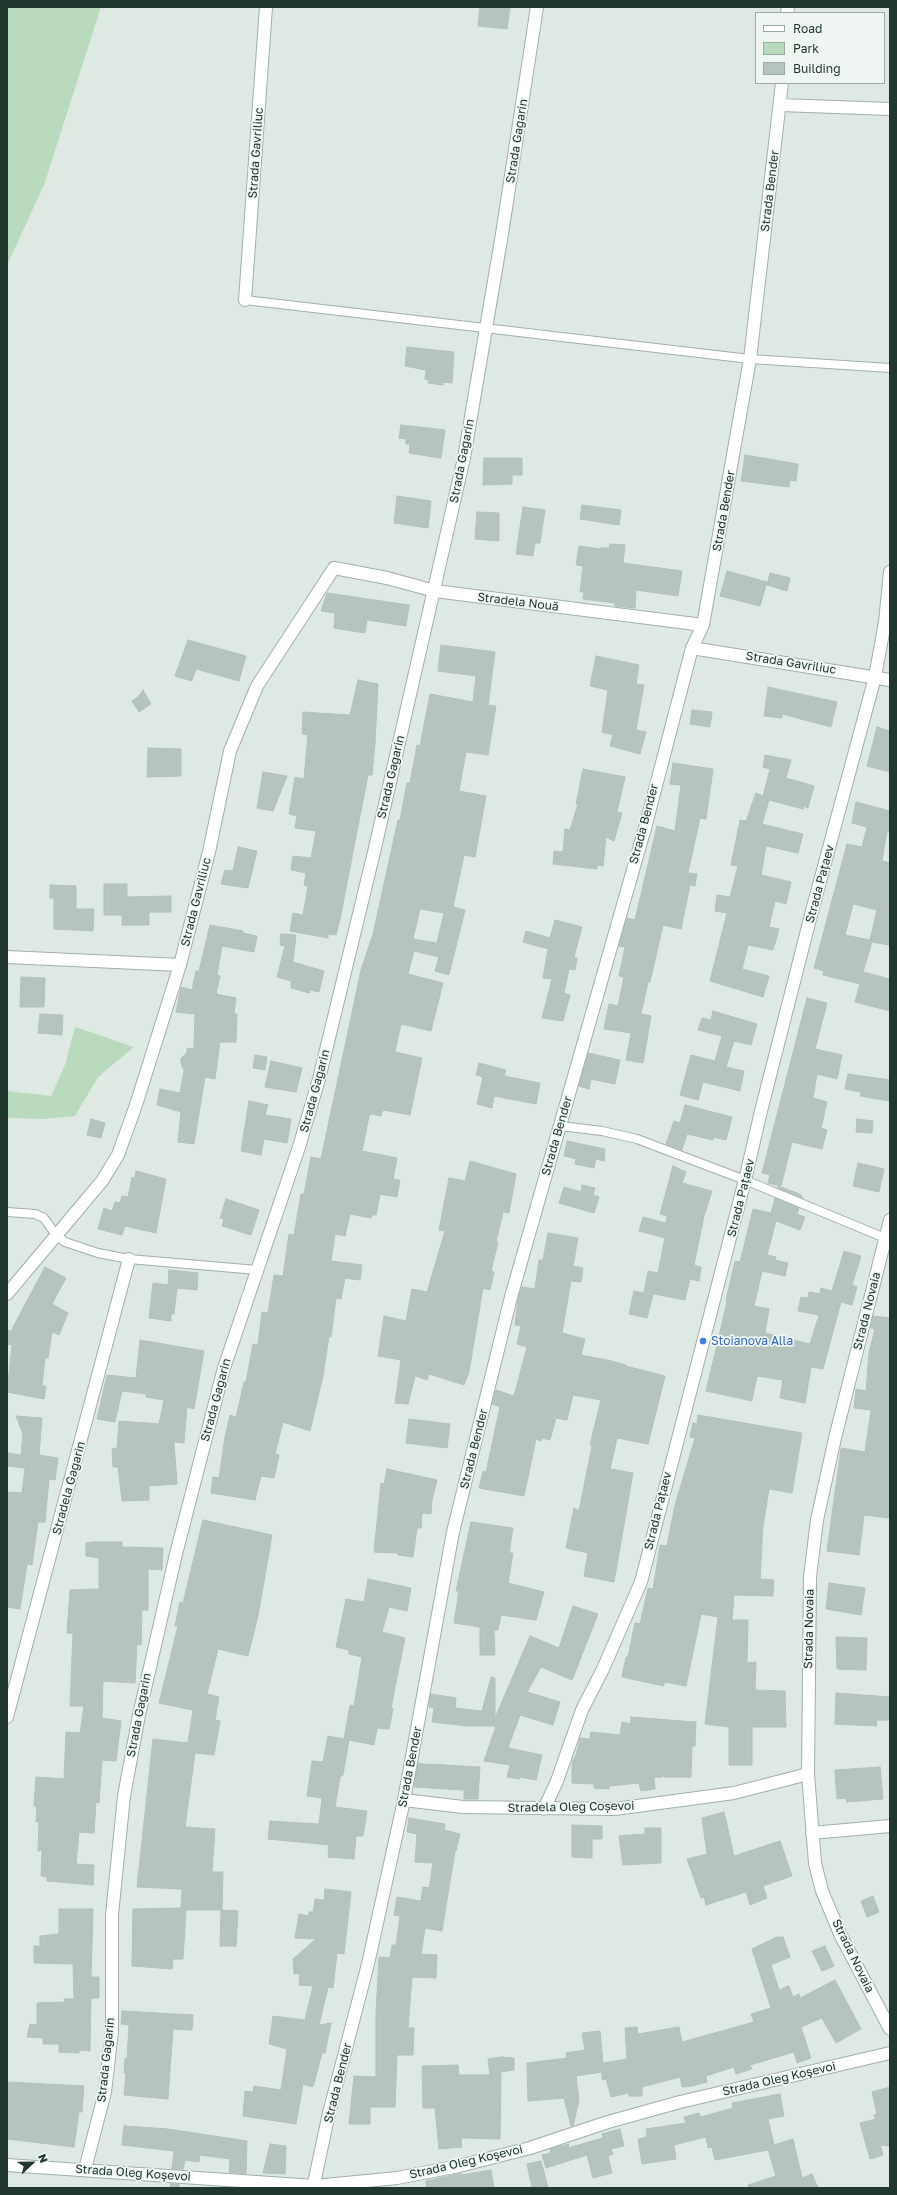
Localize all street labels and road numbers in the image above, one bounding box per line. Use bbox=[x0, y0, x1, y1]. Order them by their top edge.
street label: Strada Gagarin bbox=[503, 98, 531, 184]
street label: Strada Gavriliuc bbox=[246, 107, 266, 199]
street label: Strada Bender bbox=[758, 149, 782, 233]
street label: Strada Gagarin bbox=[447, 418, 477, 504]
street label: Strada Bender bbox=[710, 469, 738, 553]
street label: Stradela Nouă bbox=[476, 590, 560, 614]
street label: Strada Gavriliuc bbox=[745, 649, 837, 677]
street label: Strada Gagarin bbox=[374, 734, 408, 820]
street label: Strada Bender bbox=[626, 782, 662, 866]
street label: Strada Pațaev bbox=[803, 843, 837, 925]
street label: Strada Gavriliuc bbox=[178, 856, 214, 948]
street label: Strada Gagarin bbox=[297, 1048, 333, 1134]
street label: Strada Bender bbox=[539, 1095, 575, 1177]
street label: Strada Pațaev bbox=[724, 1157, 758, 1239]
street label: Strada Novaia bbox=[850, 1270, 884, 1352]
street label: Strada Gagarin bbox=[198, 1357, 234, 1443]
street label: Strada Bender bbox=[457, 1407, 491, 1491]
street label: Stradela Gagarin bbox=[50, 1440, 88, 1536]
street label: Strada Pațaev bbox=[641, 1470, 675, 1552]
street label: Strada Novaia bbox=[801, 1589, 817, 1669]
street label: Strada Gagarin bbox=[124, 1672, 154, 1758]
street label: Strada Bender bbox=[395, 1725, 425, 1809]
street label: Stradela Oleg Coșevoi bbox=[507, 1799, 635, 1815]
street label: Strada Novaia bbox=[829, 1917, 877, 1995]
street label: Strada Gagarin bbox=[94, 2017, 118, 2103]
street label: Strada Bender bbox=[321, 2041, 355, 2125]
street label: Strada Oleg Koşevoi bbox=[721, 2059, 837, 2099]
street label: Strada Oleg Koşevoi bbox=[408, 2142, 524, 2182]
street label: Strada Oleg Koşevoi bbox=[75, 2162, 191, 2184]

